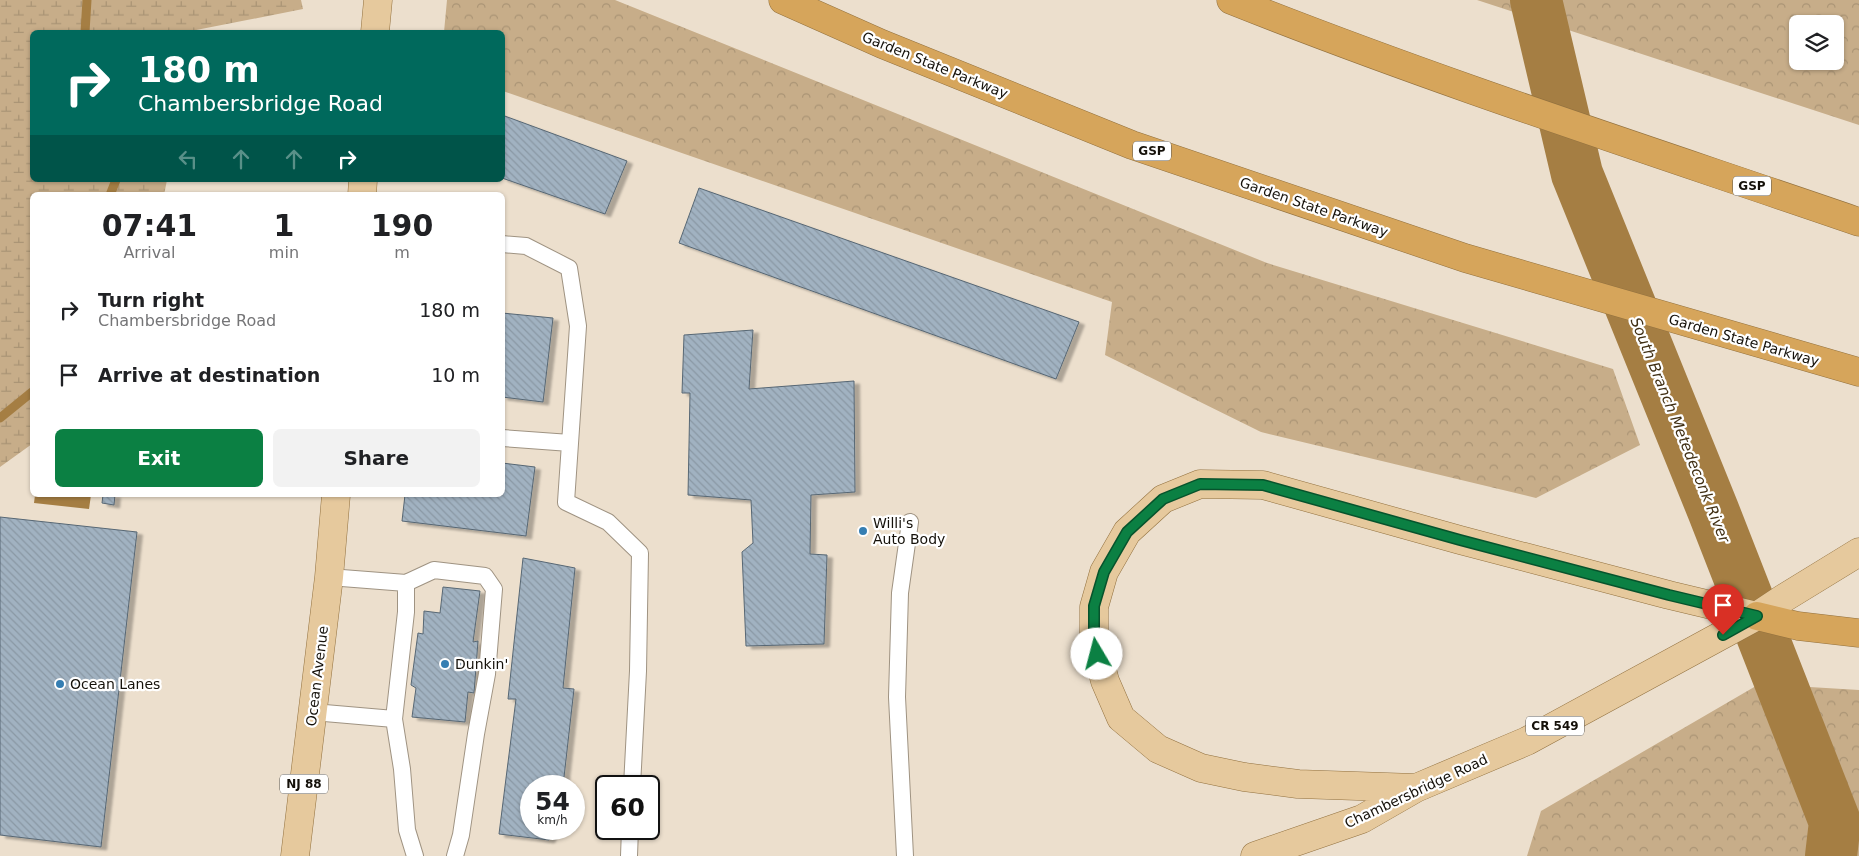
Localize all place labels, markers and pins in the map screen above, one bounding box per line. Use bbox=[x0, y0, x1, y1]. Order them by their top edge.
place label: Willi's Auto Body bbox=[873, 515, 945, 547]
marker: Willi's Auto Body bbox=[857, 525, 869, 537]
pin bbox=[1702, 584, 1744, 635]
place label: Dunkin' bbox=[455, 656, 508, 672]
marker: Dunkin' bbox=[439, 658, 451, 670]
place label: Ocean Lanes bbox=[70, 676, 160, 692]
marker: Ocean Lanes bbox=[54, 678, 66, 690]

